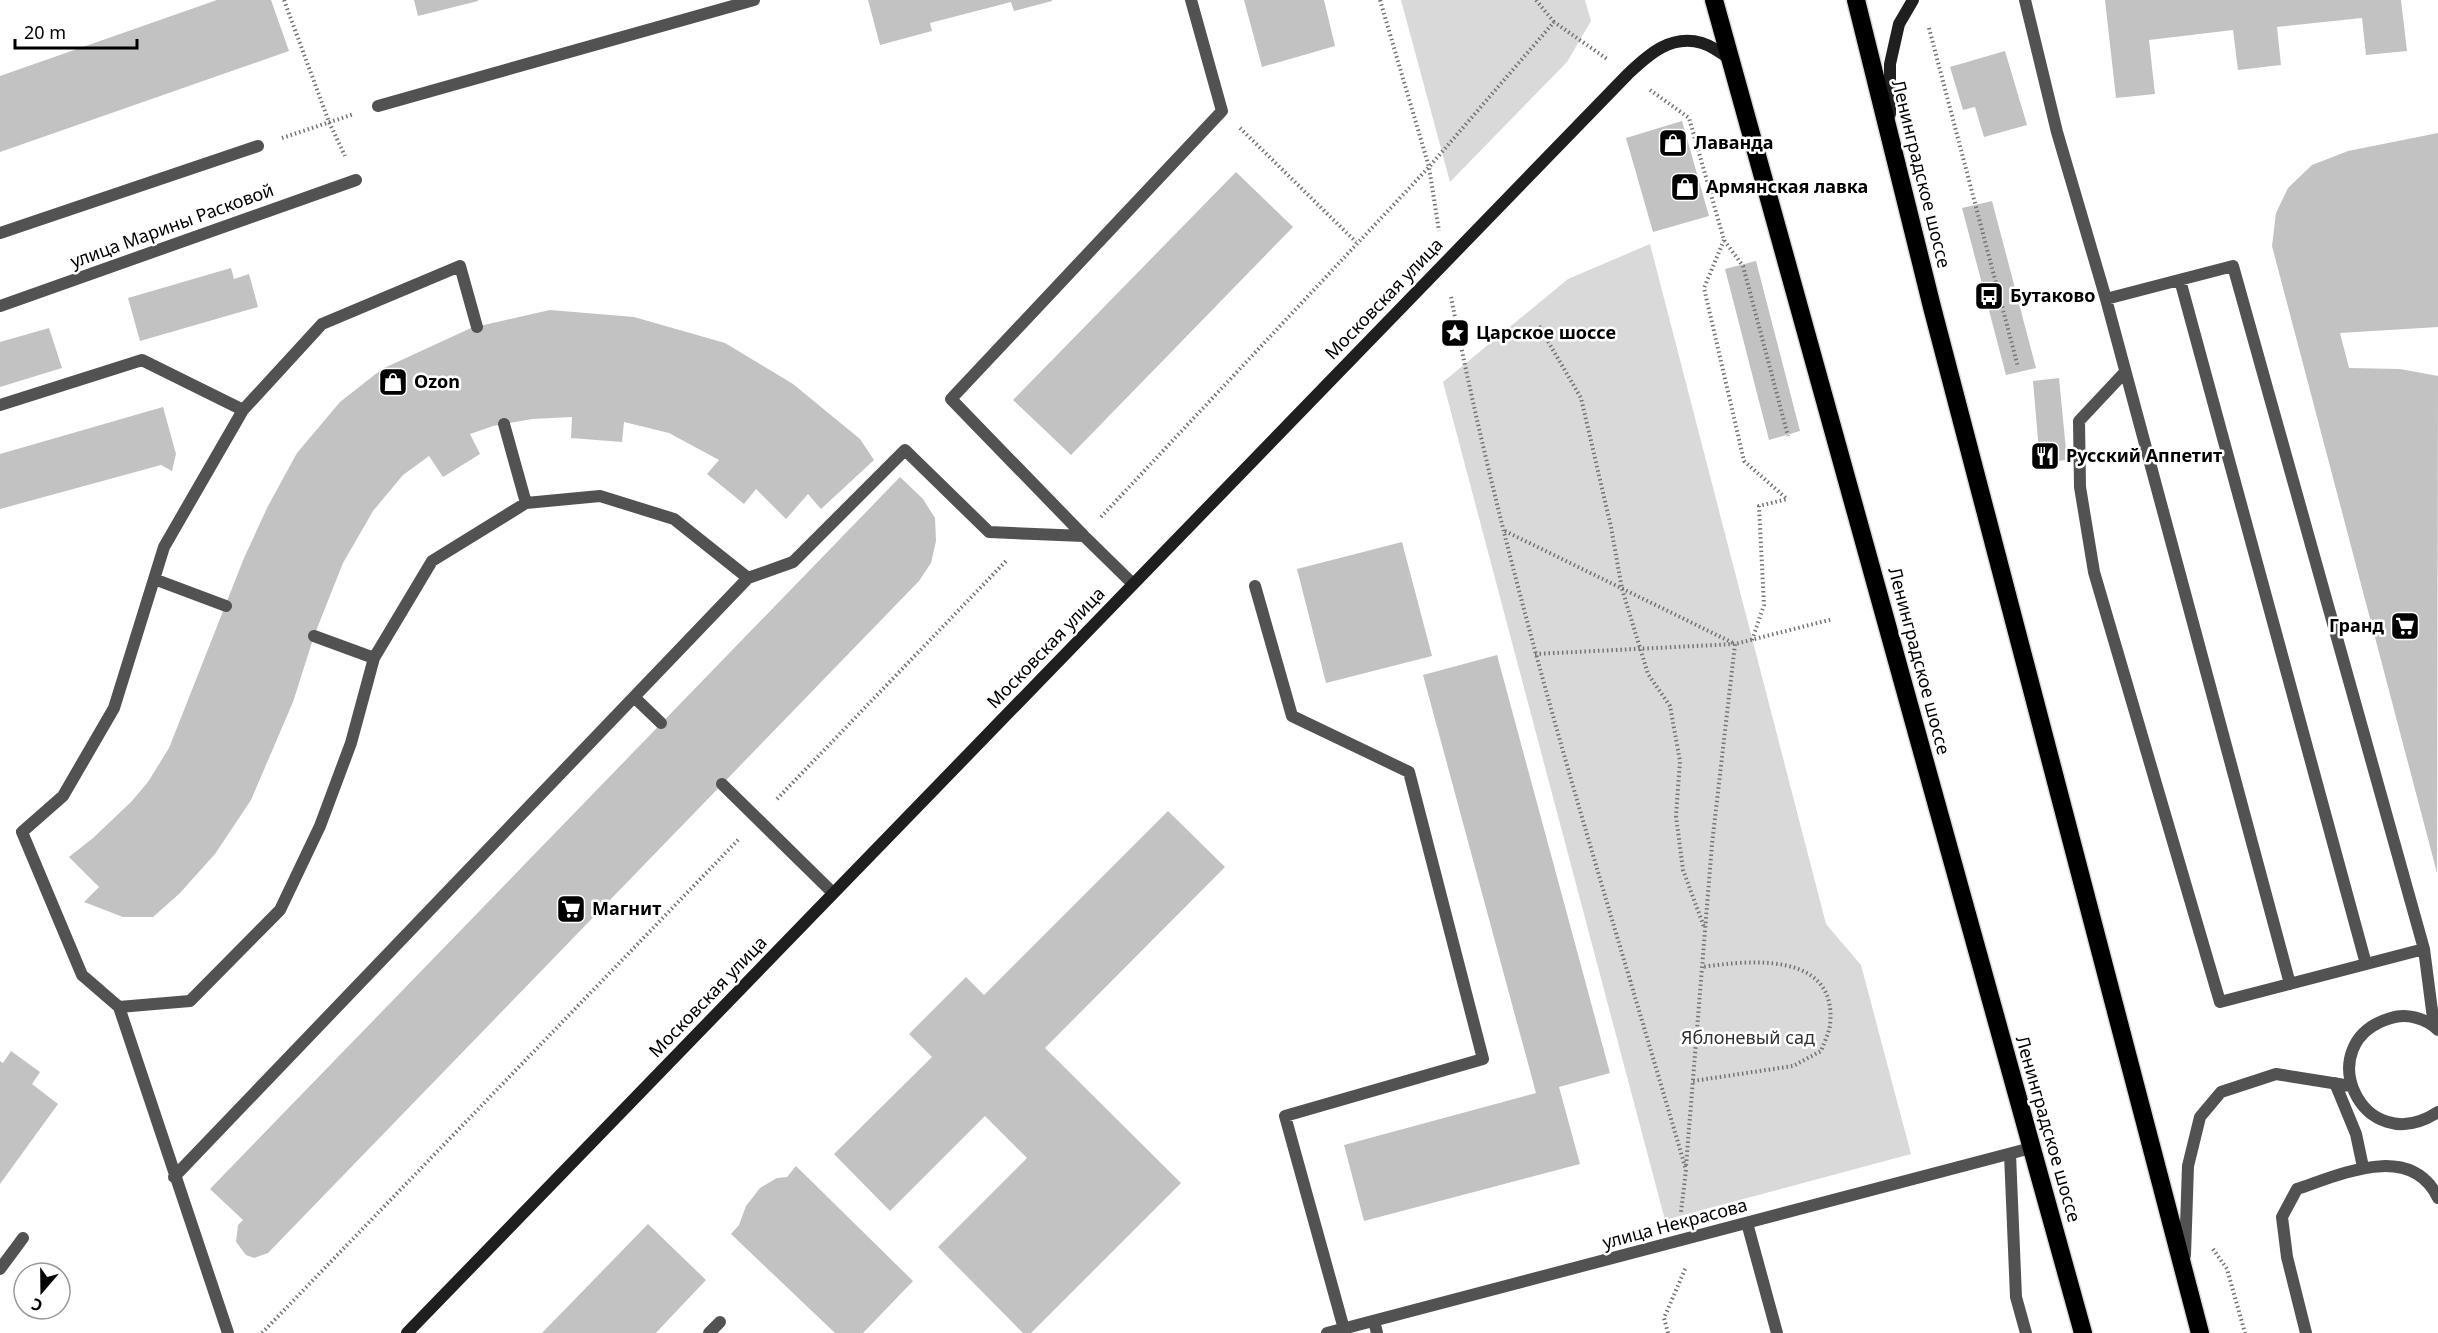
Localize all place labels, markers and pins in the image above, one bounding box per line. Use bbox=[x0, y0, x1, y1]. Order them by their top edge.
shop icon: Лаванда bbox=[1657, 127, 1689, 159]
place label: Лаванда bbox=[1694, 130, 1773, 154]
shop icon: Армянская лавка bbox=[1669, 171, 1701, 203]
place label: Армянская лавка bbox=[1706, 174, 1868, 198]
bus stop icon: Бутаково bbox=[1973, 280, 2005, 312]
place label: Бутаково bbox=[2010, 283, 2095, 307]
place icon: Царское шоссе bbox=[1439, 317, 1471, 349]
place label: Царское шоссе bbox=[1476, 320, 1616, 344]
shop icon: Ozon bbox=[377, 366, 409, 398]
place label: Ozon bbox=[414, 369, 460, 393]
restaurant icon: Русский Аппетит bbox=[2029, 440, 2061, 472]
place label: Русский Аппетит bbox=[2066, 443, 2222, 467]
supermarket icon: Гранд bbox=[2389, 610, 2421, 642]
place label: Гранд bbox=[2329, 613, 2385, 637]
supermarket icon: Магнит bbox=[555, 893, 587, 925]
place label: Магнит bbox=[592, 896, 661, 920]

